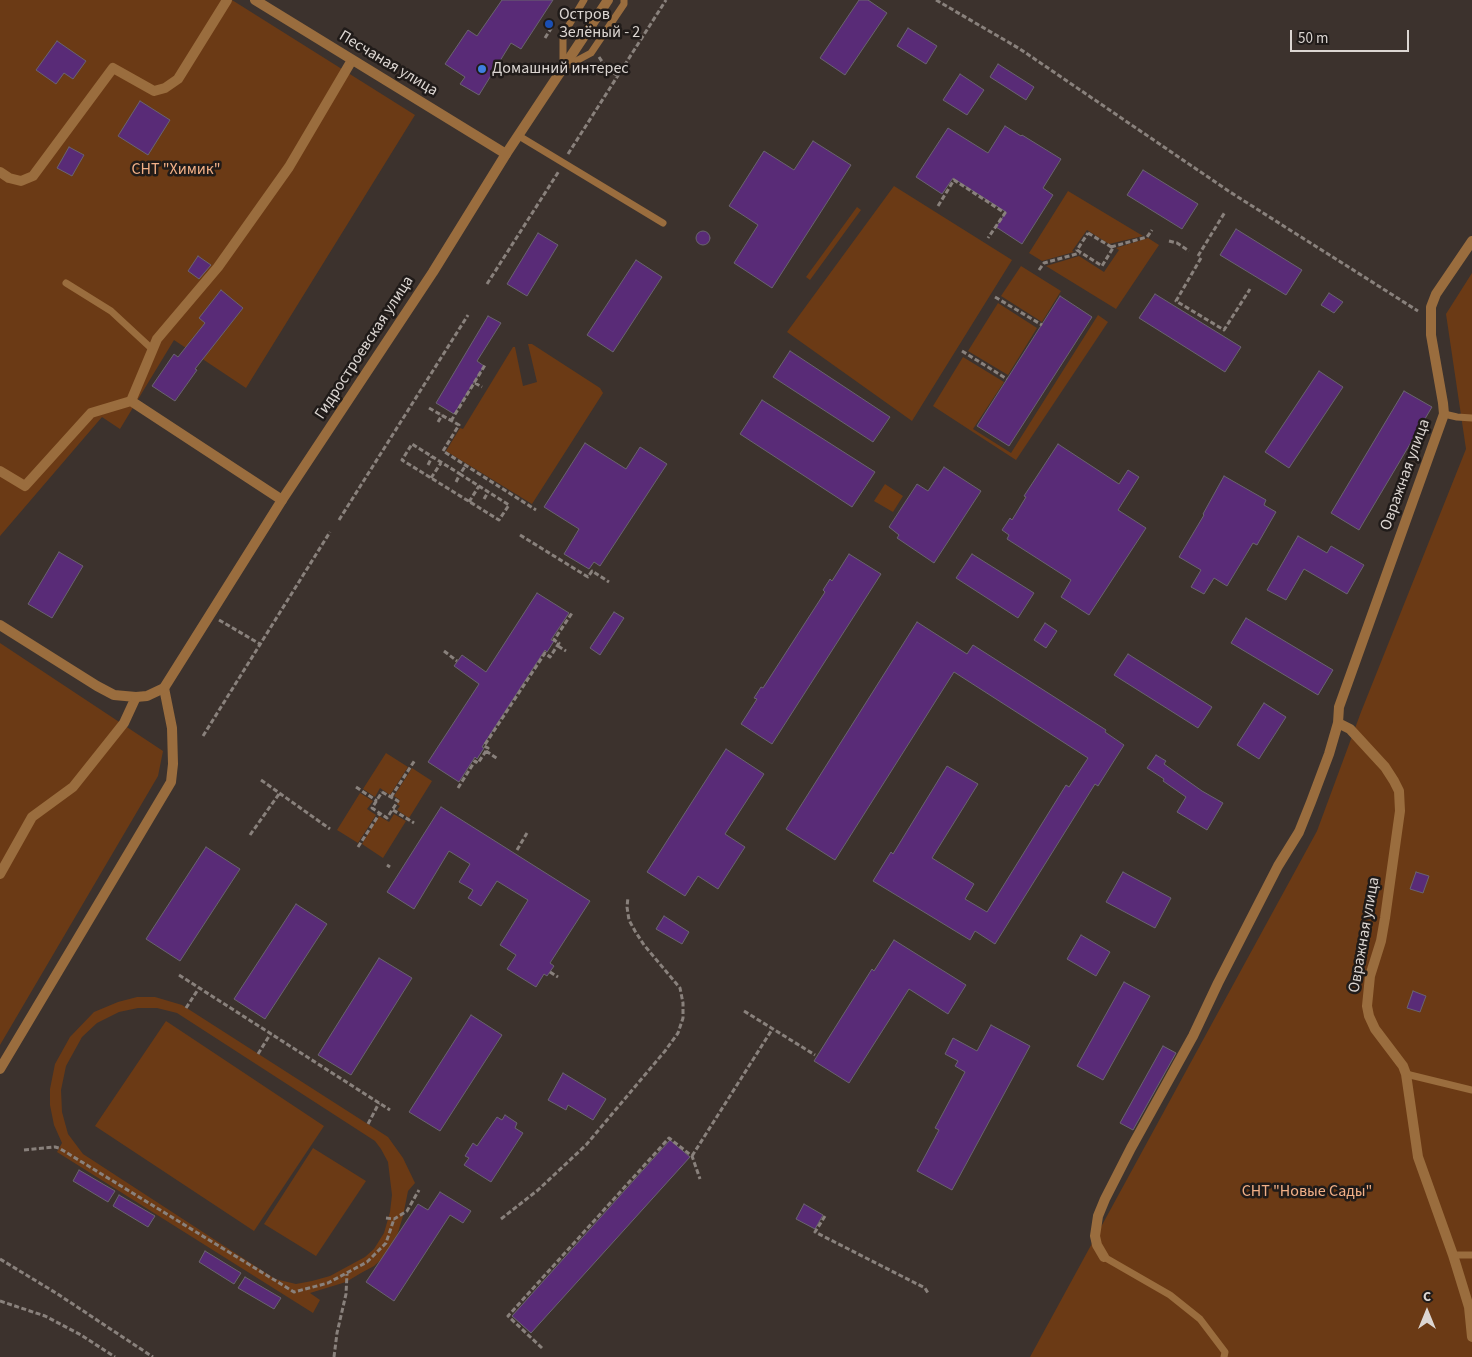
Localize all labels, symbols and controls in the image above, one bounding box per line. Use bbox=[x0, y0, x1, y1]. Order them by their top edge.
place label: Остров Зелёный - 2 bbox=[559, 5, 640, 43]
marker: Остров Зелёный - 2 bbox=[543, 18, 555, 30]
scale bar bbox=[1292, 20, 1411, 52]
street label: Песчаная улица bbox=[335, 27, 441, 101]
text: 50 m bbox=[1298, 28, 1328, 49]
place label: Домашний интерес bbox=[492, 59, 629, 79]
marker: Домашний интерес bbox=[476, 63, 488, 75]
park label: СНТ "Химик" bbox=[131, 160, 221, 180]
street label: Гидростроевская улица bbox=[311, 273, 419, 423]
street label: Овражная улица bbox=[1377, 417, 1435, 533]
street label: Овражная улица bbox=[1345, 876, 1385, 994]
park label: СНТ "Новые Сады" bbox=[1242, 1182, 1372, 1202]
north arrow bbox=[1402, 1287, 1452, 1337]
text: С bbox=[1423, 1287, 1431, 1307]

